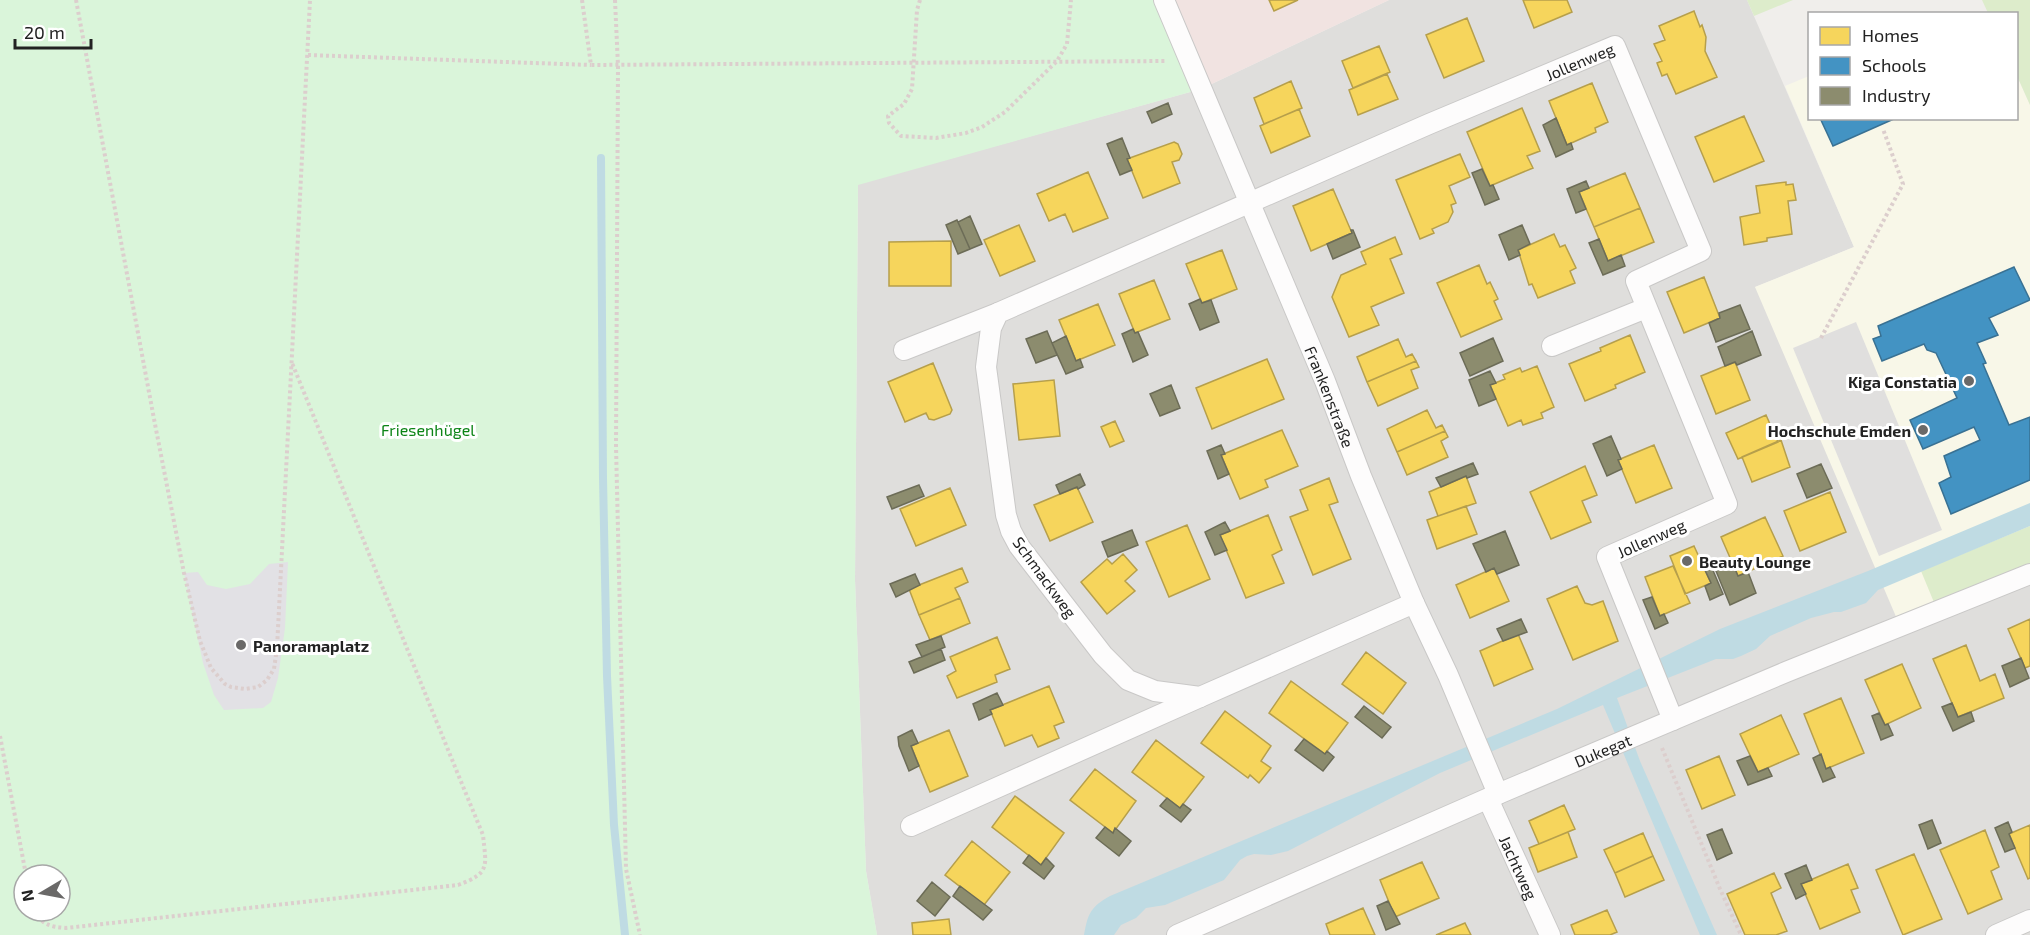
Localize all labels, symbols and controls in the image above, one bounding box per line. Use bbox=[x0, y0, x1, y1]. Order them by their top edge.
scale bar bbox=[15, 12, 92, 50]
legend bbox=[1808, 12, 2018, 120]
text: 20 m bbox=[24, 21, 65, 43]
text: Homes bbox=[1862, 24, 1919, 46]
street label: Jollenweg bbox=[1542, 38, 1617, 84]
text: Schools bbox=[1862, 54, 1926, 76]
text: Industry bbox=[1862, 84, 1931, 106]
street label: Frankenstraße bbox=[1302, 343, 1359, 450]
place label: Kiga Constatia bbox=[1848, 372, 1957, 391]
marker: Kiga Constatia bbox=[1962, 374, 1976, 388]
park label: Friesenhügel bbox=[381, 420, 475, 439]
place label: Hochschule Emden bbox=[1768, 421, 1911, 440]
marker: Hochschule Emden bbox=[1916, 423, 1930, 437]
street label: Jollenweg bbox=[1614, 515, 1688, 561]
street label: Schmackweg bbox=[1009, 533, 1081, 621]
place label: Beauty Lounge bbox=[1699, 552, 1811, 572]
marker: Beauty Lounge bbox=[1680, 554, 1694, 568]
place label: Panoramaplatz bbox=[253, 636, 369, 655]
marker: Panoramaplatz bbox=[234, 638, 248, 652]
street label: Dukegat bbox=[1571, 729, 1634, 770]
street label: Jachtweg bbox=[1496, 832, 1542, 902]
north arrow bbox=[12, 863, 72, 923]
text: N bbox=[16, 888, 37, 903]

